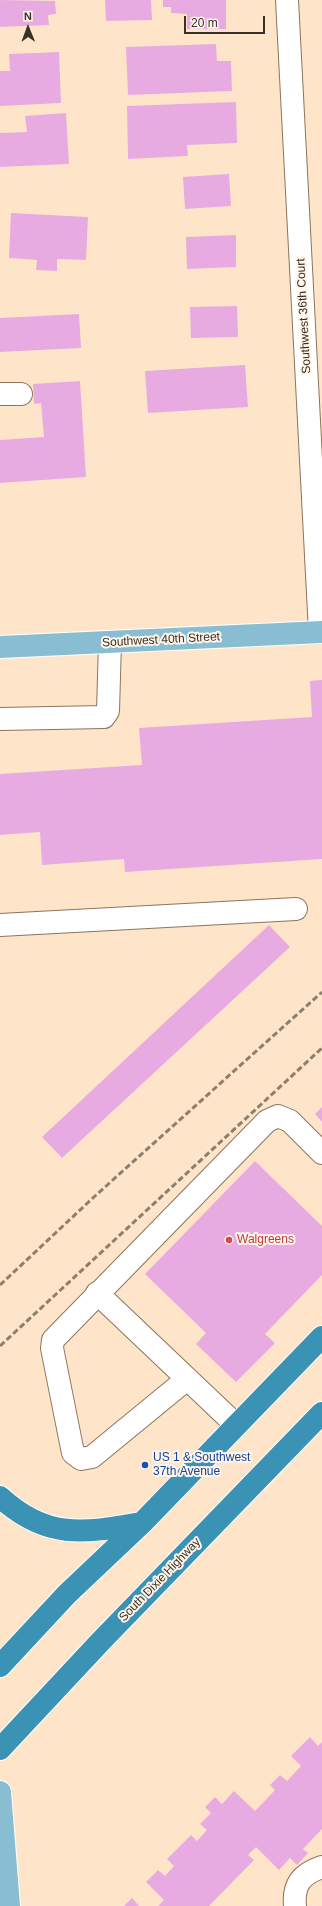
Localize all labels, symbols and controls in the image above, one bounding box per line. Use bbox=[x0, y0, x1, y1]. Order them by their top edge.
north arrow bbox=[8, 8, 48, 48]
scale bar bbox=[186, 8, 267, 34]
text: N bbox=[24, 10, 32, 22]
text: 20 m bbox=[191, 16, 218, 30]
street label: Southwest 36th Court bbox=[294, 258, 314, 374]
street label: Southwest 40th Street bbox=[102, 630, 220, 650]
place label: Walgreens bbox=[237, 1233, 294, 1247]
marker: Walgreens bbox=[224, 1235, 234, 1245]
place label: US 1 & Southwest 37th Avenue bbox=[153, 1451, 250, 1479]
marker: US 1 & Southwest 37th Avenue bbox=[140, 1460, 150, 1470]
street label: South Dixie Highway bbox=[116, 1535, 204, 1625]

